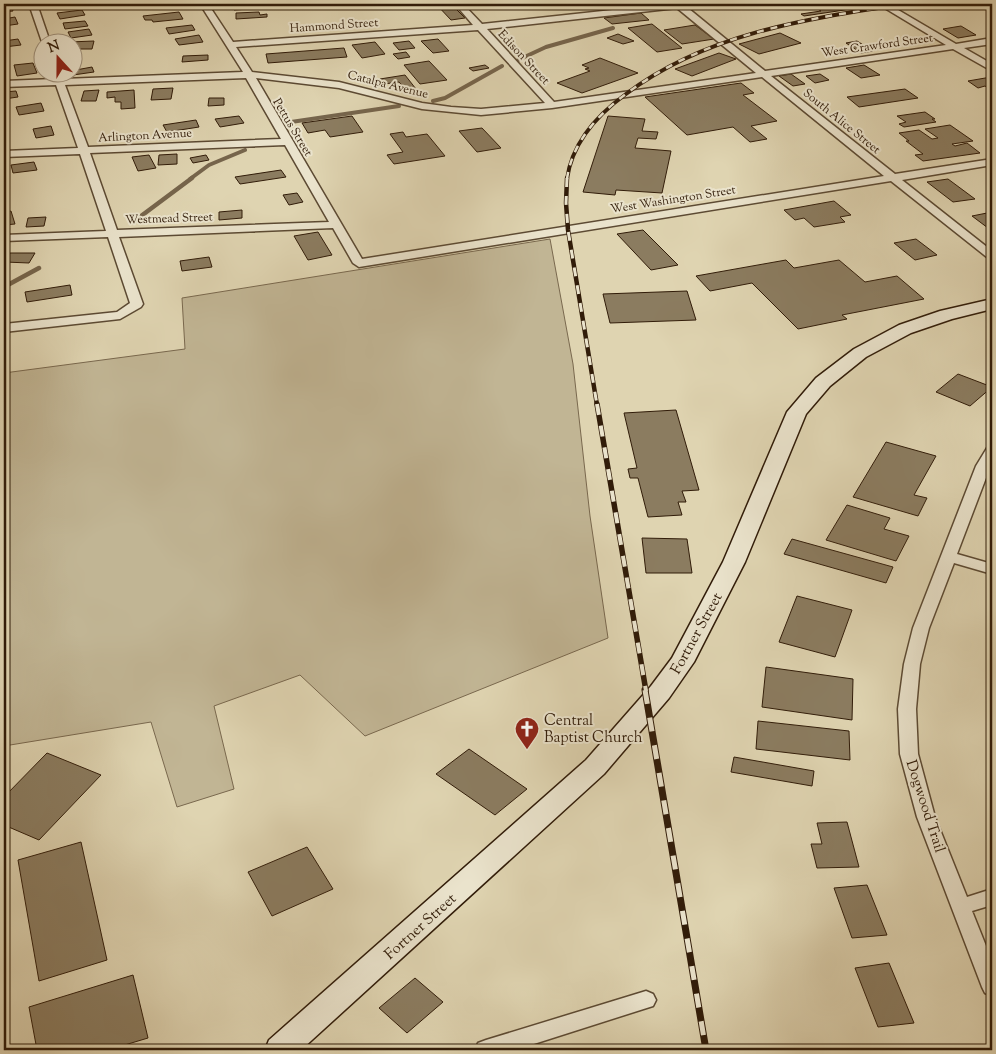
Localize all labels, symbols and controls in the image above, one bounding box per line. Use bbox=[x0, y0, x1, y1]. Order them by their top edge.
street label: Hammond Street bbox=[289, 14, 379, 38]
street label: Edison Street bbox=[493, 26, 554, 89]
street label: West Crawford Street bbox=[820, 29, 934, 63]
north arrow bbox=[32, 32, 82, 82]
text: N bbox=[45, 36, 63, 59]
street label: Catalpa Avenue bbox=[345, 66, 430, 104]
street label: South Alice Street bbox=[799, 85, 884, 159]
street label: Pettus Street bbox=[268, 95, 317, 160]
street label: Arlington Avenue bbox=[98, 125, 193, 147]
street label: West Washington Street bbox=[609, 181, 737, 219]
street label: Westmead Street bbox=[125, 208, 213, 230]
street label: Fortner Street bbox=[666, 589, 728, 678]
place label: Central Baptist Church bbox=[544, 711, 643, 749]
church icon: Central Baptist Church bbox=[514, 716, 540, 750]
street label: Dogwood Trail bbox=[900, 757, 949, 856]
street label: Fortner Street bbox=[380, 889, 462, 965]

